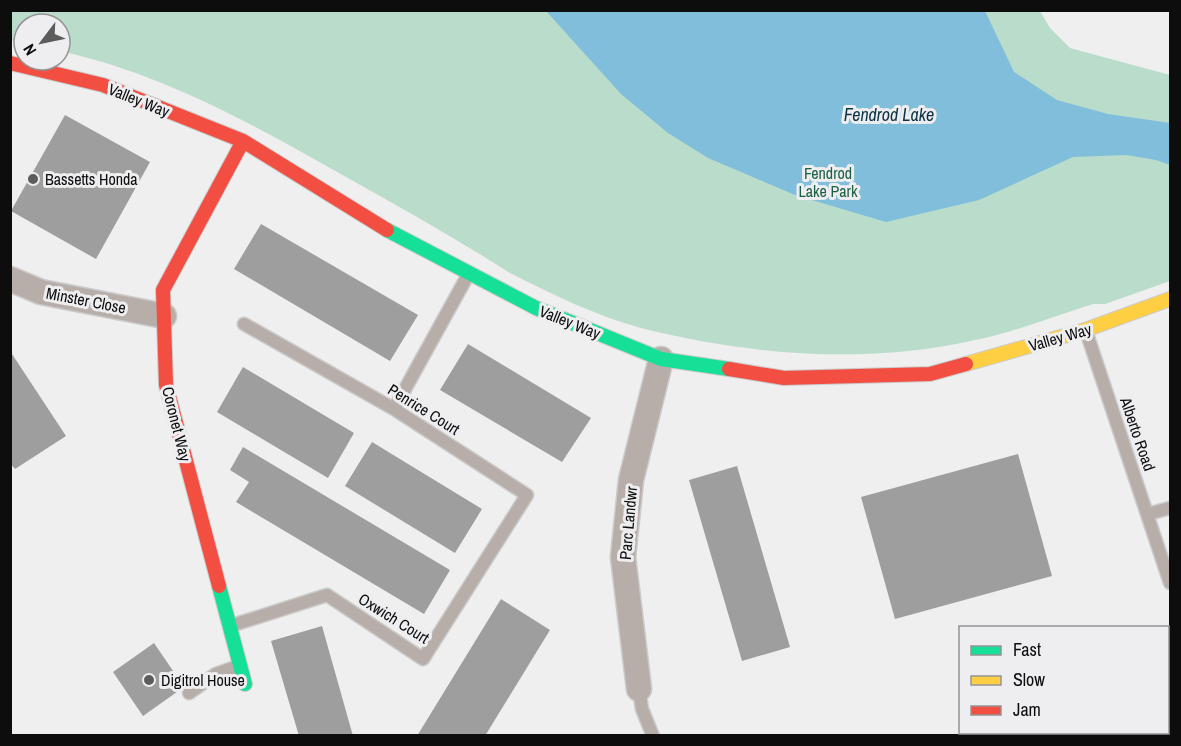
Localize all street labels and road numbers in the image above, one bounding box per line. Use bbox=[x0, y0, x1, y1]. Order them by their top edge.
street label: Valley Way bbox=[105, 78, 173, 122]
street label: Minster Close bbox=[44, 281, 128, 319]
street label: Valley Way bbox=[536, 300, 604, 344]
street label: Valley Way bbox=[1026, 317, 1094, 356]
street label: Penrice Court bbox=[384, 378, 464, 440]
street label: Coronet Way bbox=[157, 384, 197, 464]
street label: Alberto Road bbox=[1115, 393, 1161, 474]
street label: Parc Landwr bbox=[614, 485, 642, 561]
street label: Oxwich Court bbox=[354, 588, 434, 649]

